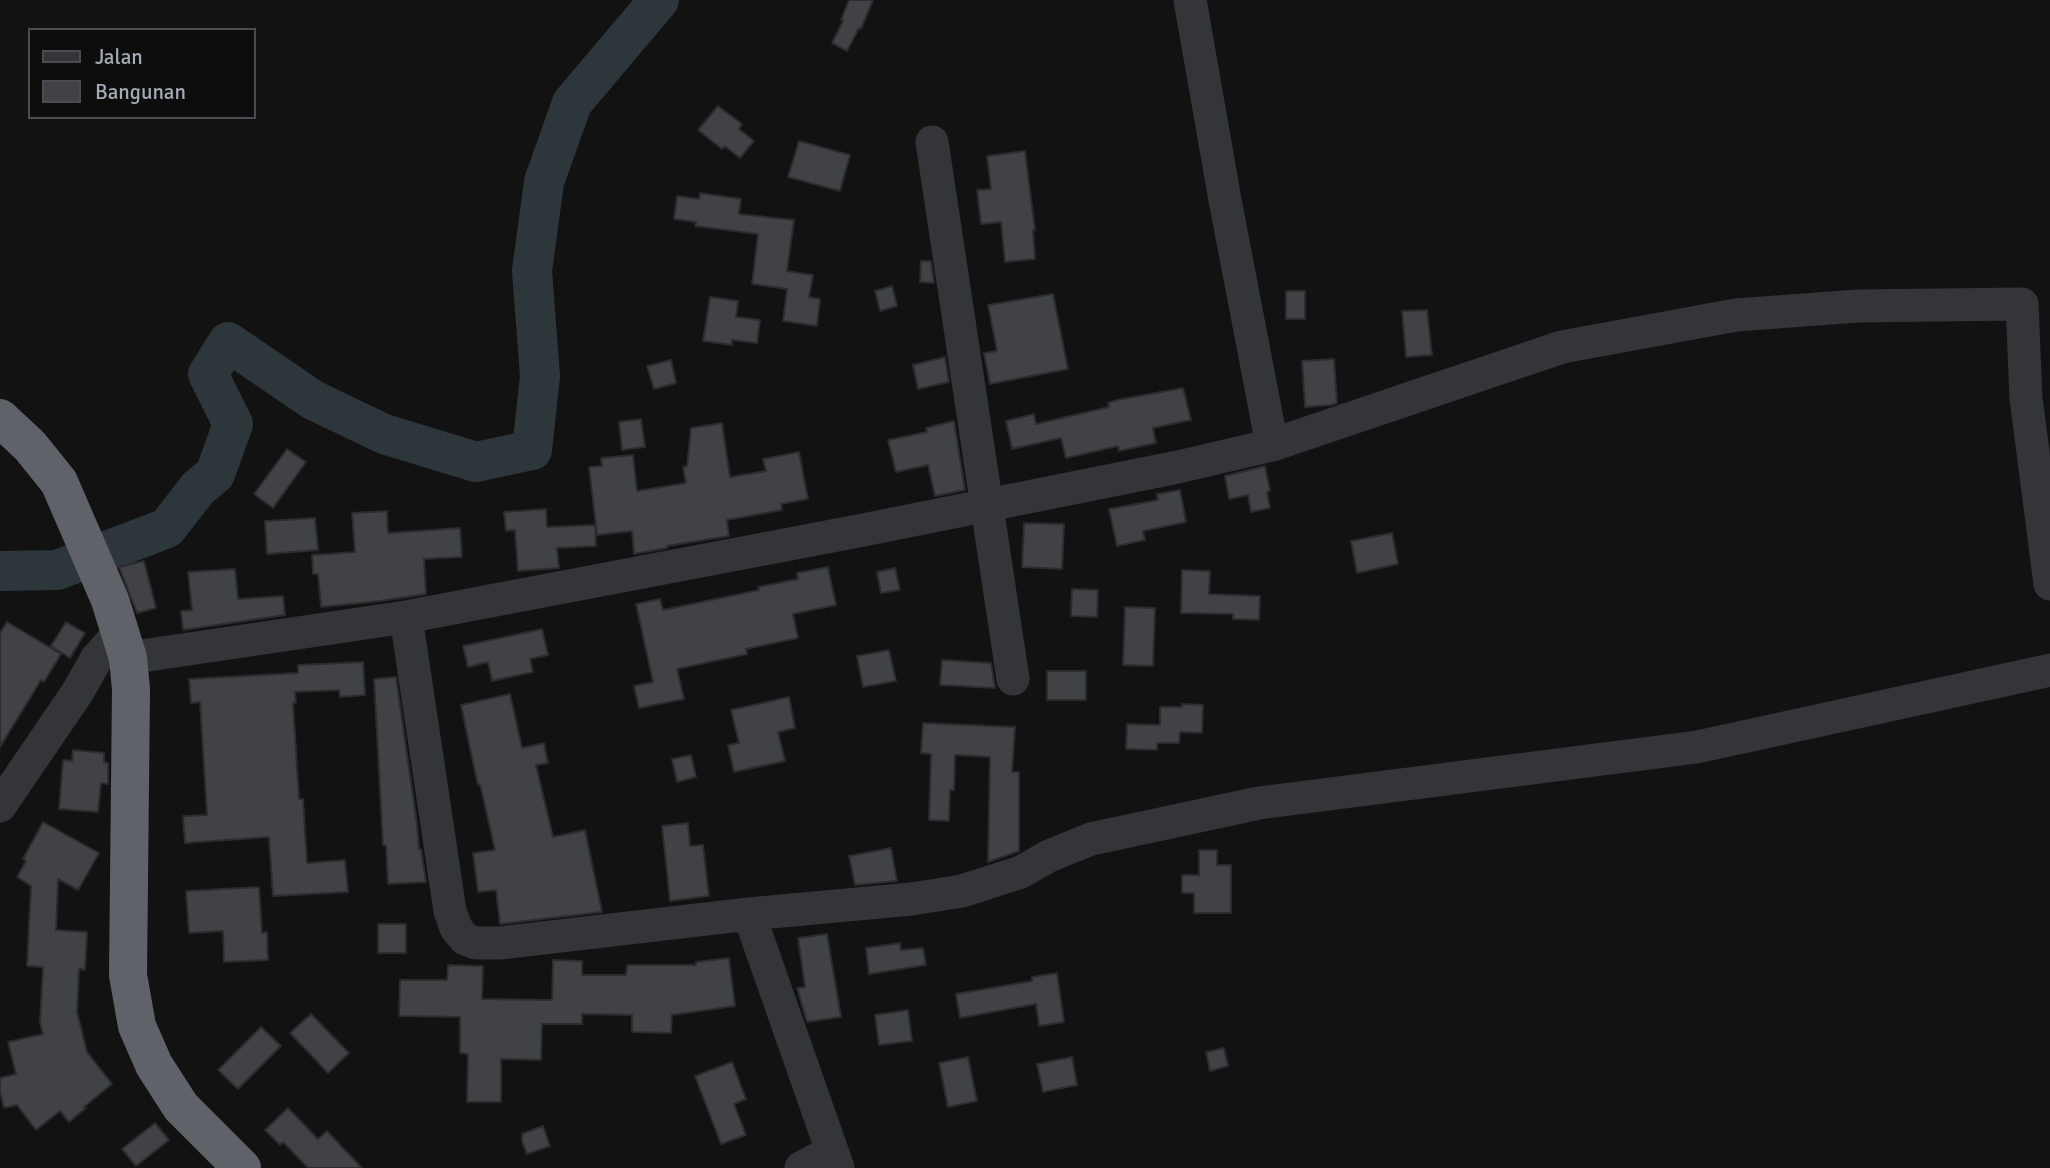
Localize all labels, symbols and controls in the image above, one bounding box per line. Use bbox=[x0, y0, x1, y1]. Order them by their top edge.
legend bbox=[28, 28, 256, 119]
text: Jalan bbox=[95, 44, 143, 70]
text: Bangunan bbox=[95, 79, 186, 105]

